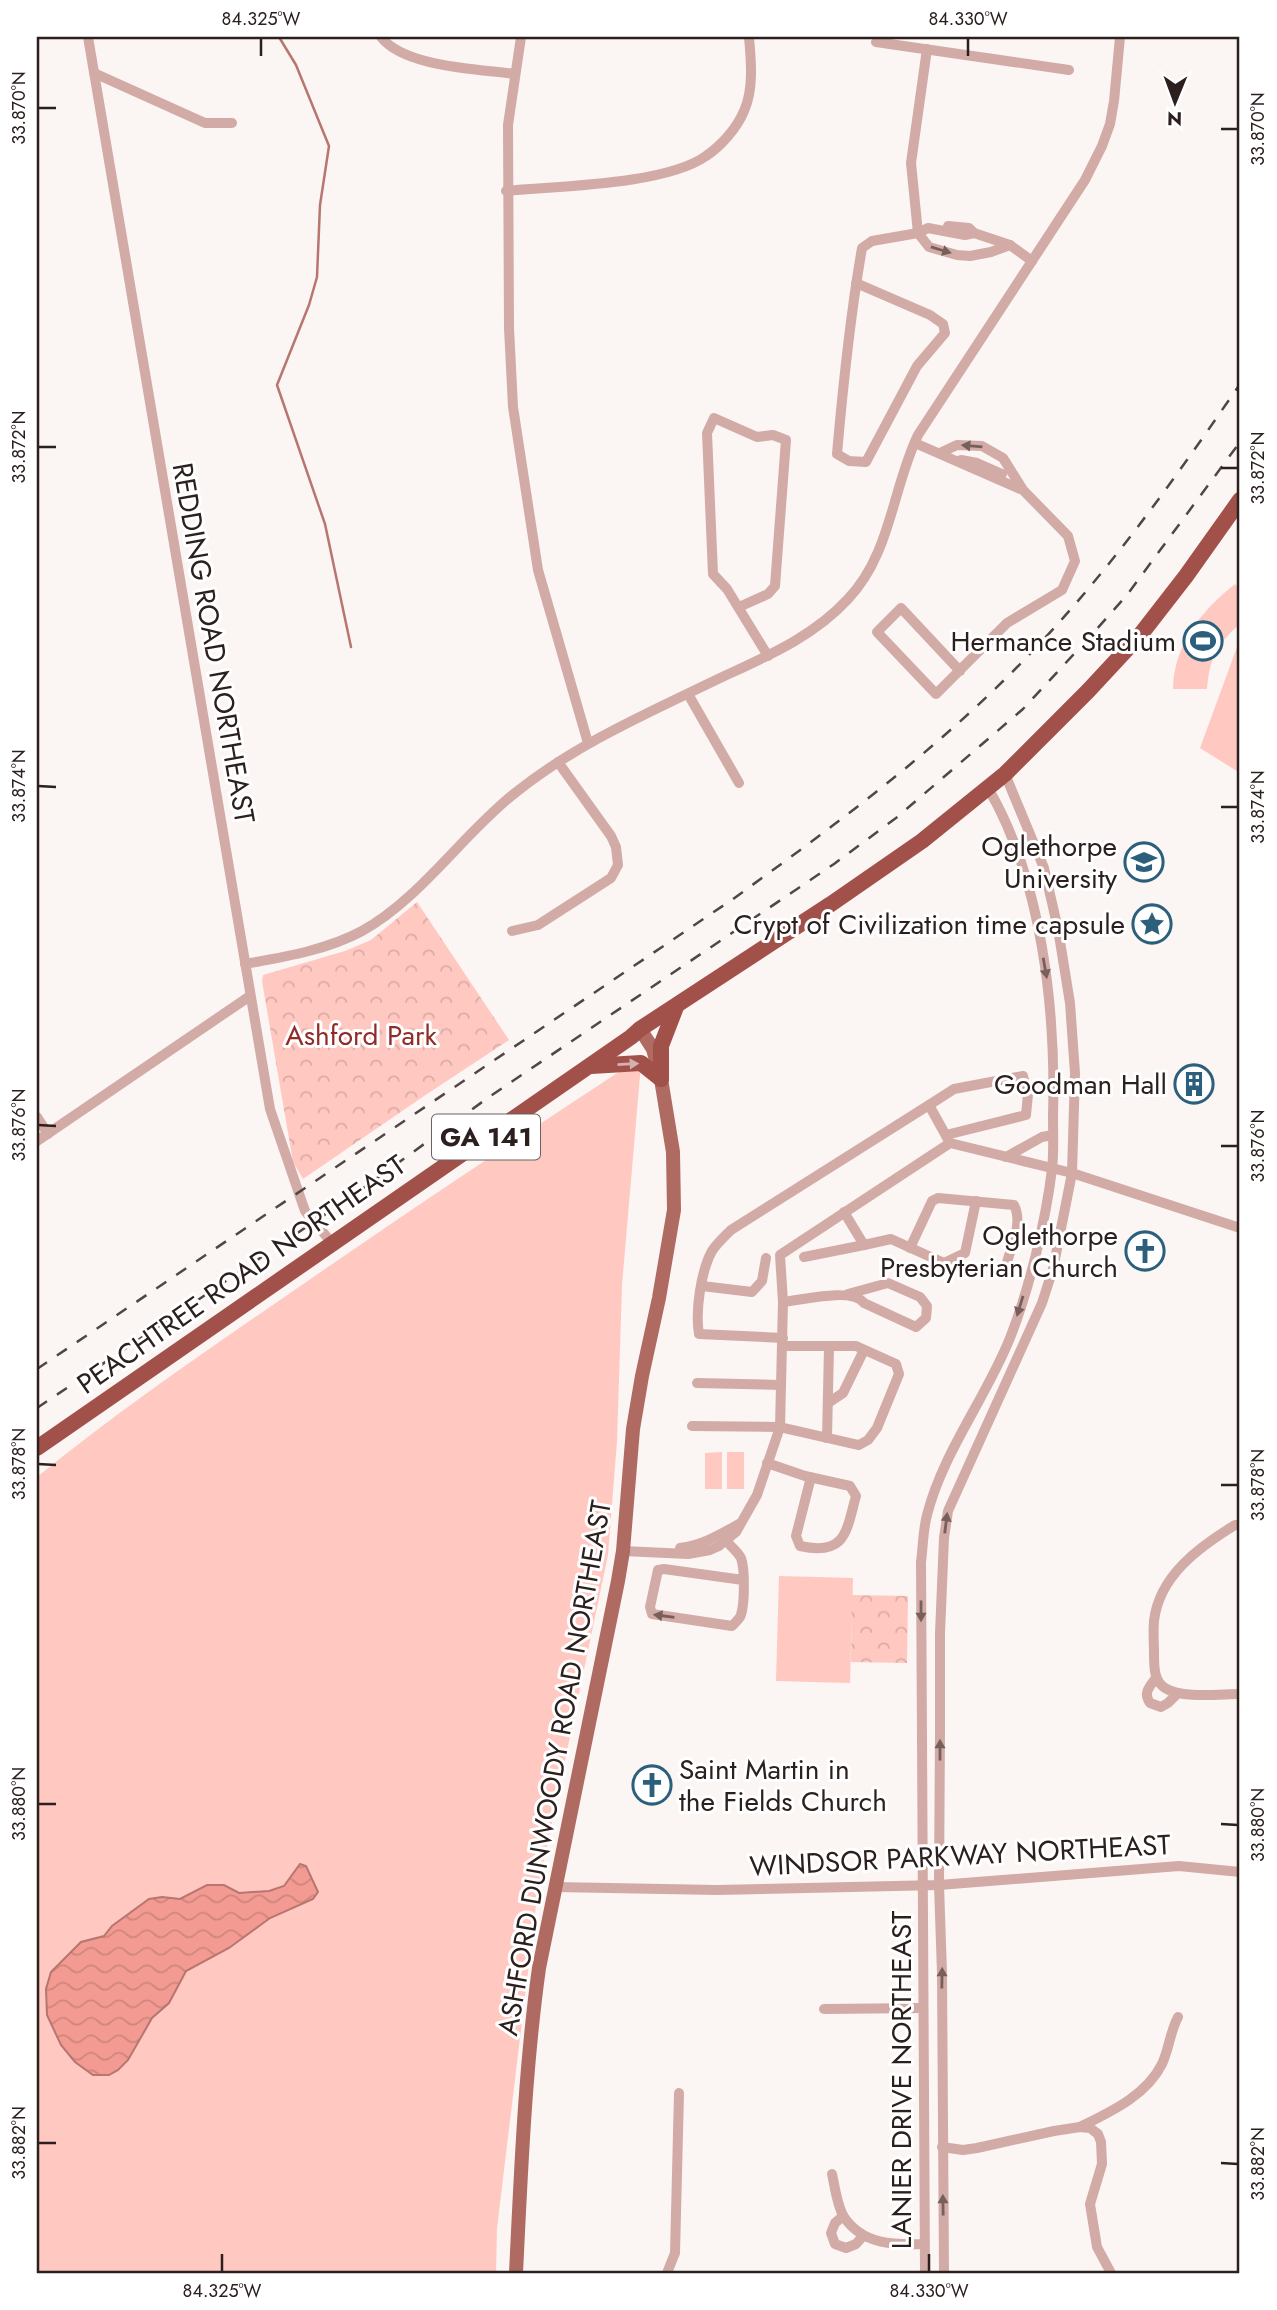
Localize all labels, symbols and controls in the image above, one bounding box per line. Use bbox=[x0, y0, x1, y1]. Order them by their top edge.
text: 84.325°W bbox=[222, 6, 301, 32]
text: 84.330°W bbox=[928, 6, 1008, 32]
north arrow bbox=[1140, 66, 1210, 136]
text: 33.870°N bbox=[6, 71, 32, 145]
text: 33.870°N bbox=[1245, 92, 1271, 166]
text: N bbox=[1167, 105, 1182, 132]
one-way arrow bbox=[930, 245, 951, 256]
text: 33.872°N bbox=[6, 411, 32, 484]
text: 33.872°N bbox=[1245, 432, 1271, 505]
one-way arrow bbox=[961, 440, 983, 451]
street label: REDDING ROAD NORTHEAST bbox=[162, 460, 265, 827]
sports icon: Hermance Stadium bbox=[1182, 620, 1224, 662]
place label: Hermance Stadium bbox=[950, 621, 1176, 662]
text: 33.874°N bbox=[6, 749, 32, 823]
text: 33.874°N bbox=[1245, 770, 1271, 844]
place label: Oglethorpe University bbox=[981, 826, 1118, 899]
school or university icon: Oglethorpe University bbox=[1123, 841, 1165, 883]
place icon: Crypt of Civilization time capsule bbox=[1131, 903, 1173, 945]
place label: Crypt of Civilization time capsule bbox=[733, 904, 1125, 945]
one-way arrow bbox=[1040, 958, 1051, 980]
park label: Ashford Park bbox=[285, 1015, 437, 1056]
one-way arrow bbox=[617, 1058, 639, 1069]
building icon: Goodman Hall bbox=[1173, 1063, 1215, 1105]
place label: Goodman Hall bbox=[994, 1064, 1167, 1105]
text: 33.876°N bbox=[6, 1088, 32, 1162]
text: 33.876°N bbox=[1245, 1109, 1271, 1183]
road number: GA 141 bbox=[432, 1114, 540, 1160]
street label: PEACHTREE ROAD NORTHEAST bbox=[69, 1145, 414, 1404]
place label: Oglethorpe Presbyterian Church bbox=[880, 1215, 1118, 1288]
church icon: Oglethorpe Presbyterian Church bbox=[1124, 1230, 1166, 1272]
one-way arrow bbox=[1014, 1296, 1025, 1317]
text: 33.878°N bbox=[6, 1428, 32, 1500]
text: 33.878°N bbox=[1245, 1449, 1271, 1521]
street label: ASHFORD DUNWOODY ROAD NORTHEAST bbox=[487, 1497, 622, 2039]
one-way arrow bbox=[941, 1512, 952, 1534]
one-way arrow bbox=[915, 1600, 927, 1622]
one-way arrow bbox=[653, 1610, 675, 1621]
one-way arrow bbox=[934, 1739, 946, 1761]
place label: Saint Martin in the Fields Church bbox=[679, 1749, 887, 1822]
church icon: Saint Martin in the Fields Church bbox=[631, 1764, 673, 1806]
text: 33.880°N bbox=[6, 1767, 32, 1841]
text: 33.880°N bbox=[1245, 1788, 1271, 1862]
street label: WINDSOR PARKWAY NORTHEAST bbox=[749, 1824, 1172, 1887]
street label: LANIER DRIVE NORTHEAST bbox=[881, 1911, 922, 2249]
one-way arrow bbox=[936, 1966, 948, 1988]
text: 33.882°N bbox=[6, 2106, 32, 2180]
text: 33.882°N bbox=[1245, 2127, 1271, 2201]
one-way arrow bbox=[937, 2194, 949, 2216]
text: 84.325°W bbox=[183, 2278, 262, 2304]
text: 84.330°W bbox=[889, 2278, 969, 2304]

